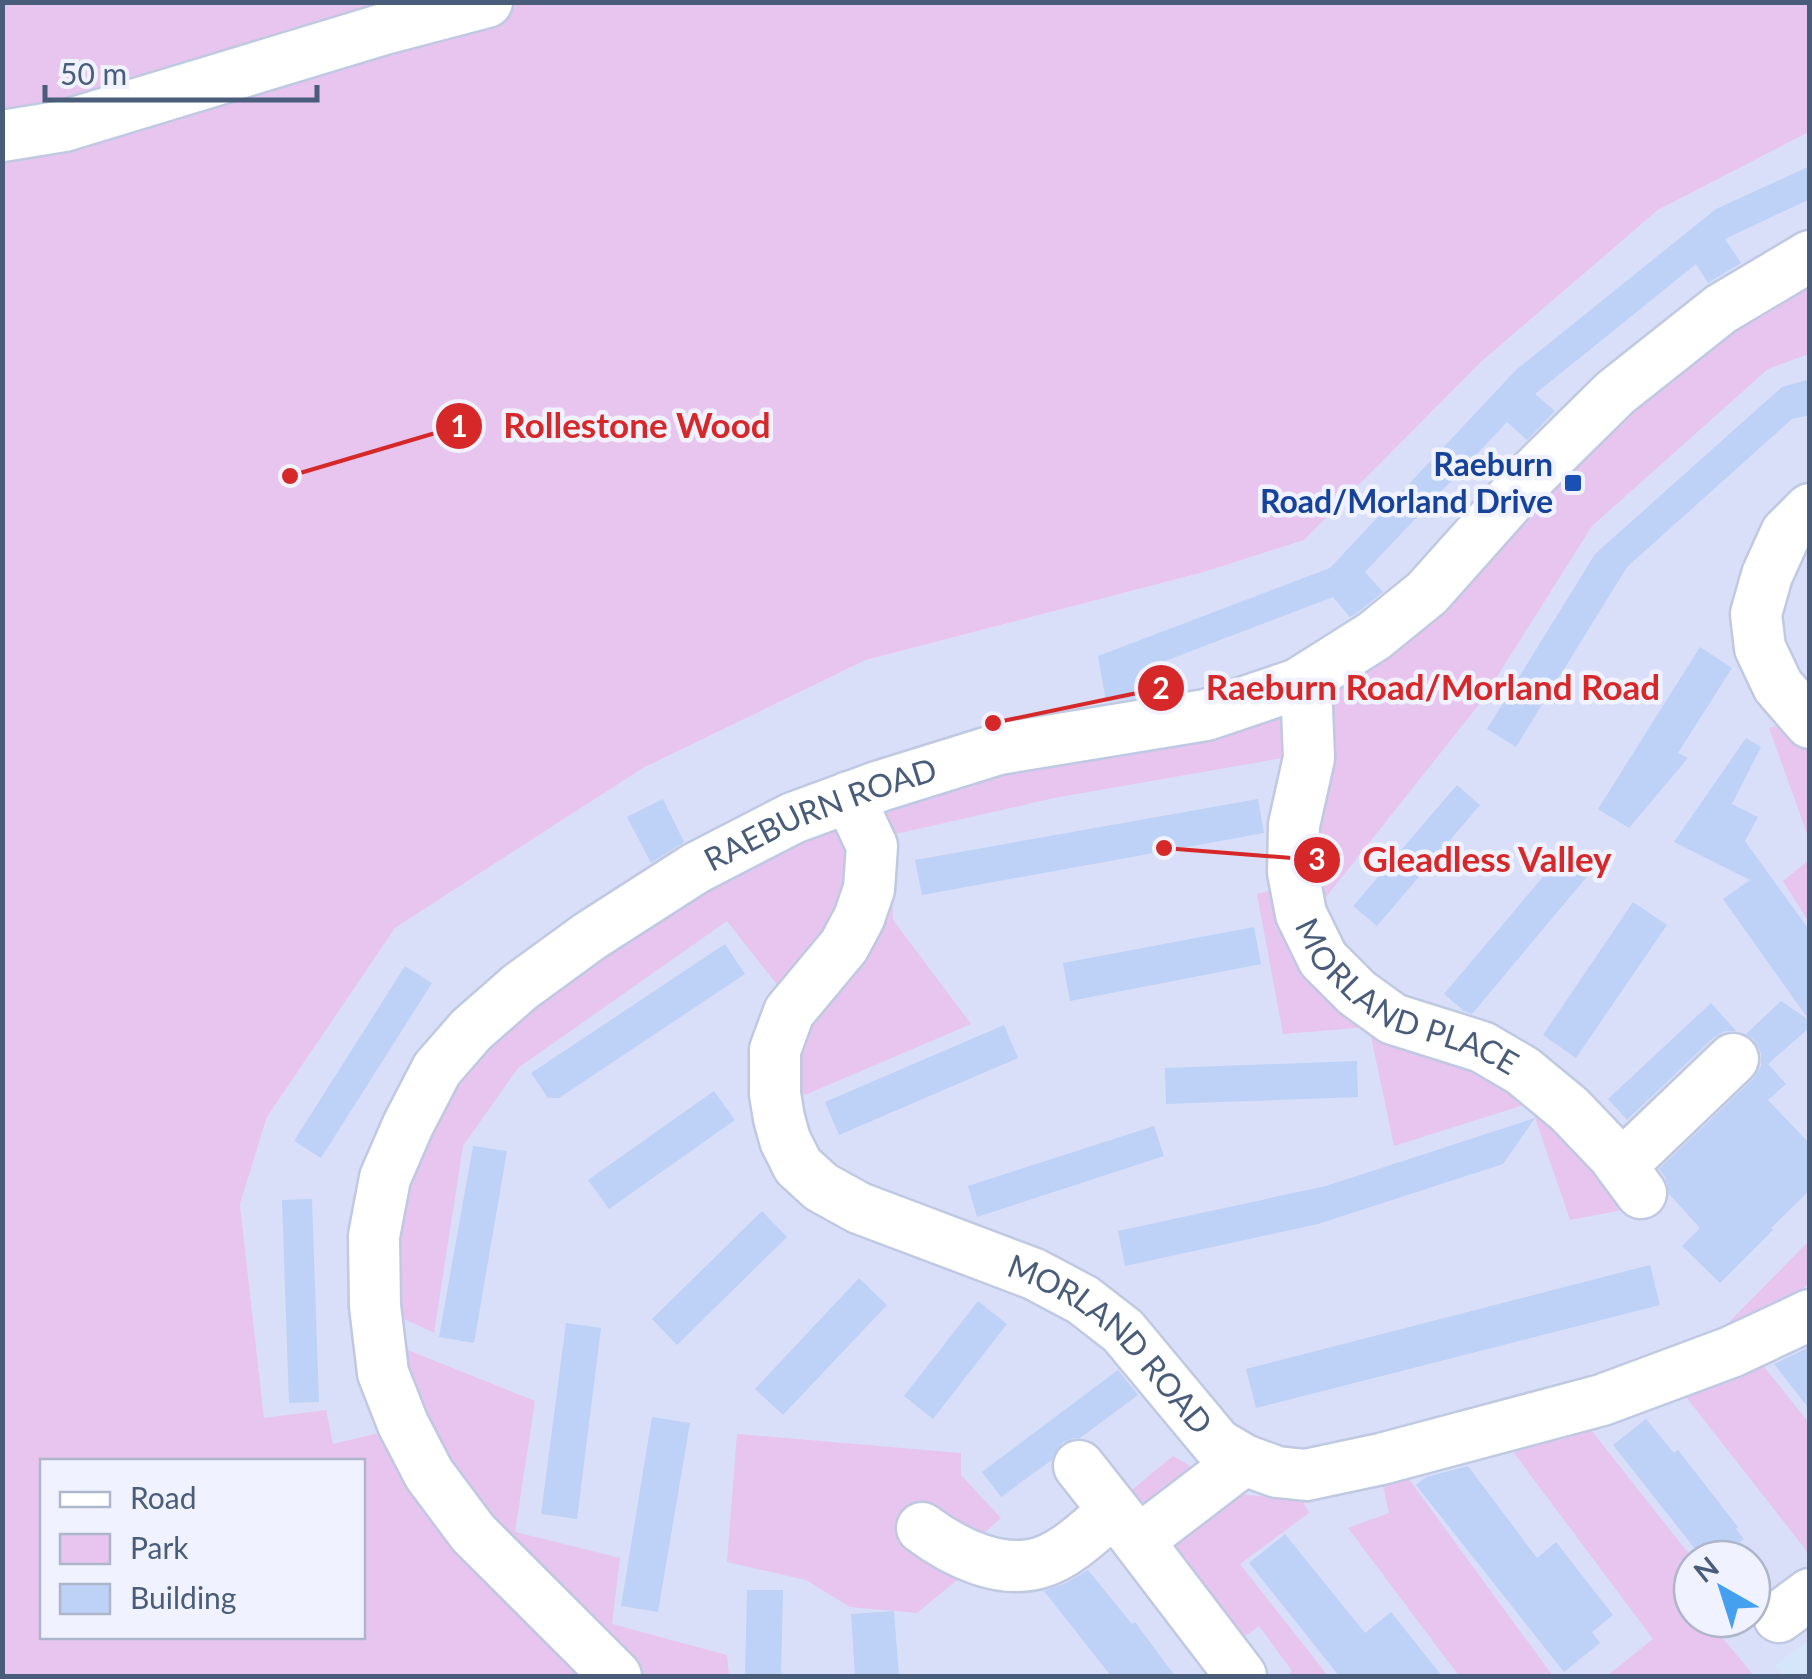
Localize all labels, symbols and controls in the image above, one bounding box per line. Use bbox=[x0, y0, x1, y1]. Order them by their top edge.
scale bar bbox=[45, 40, 318, 102]
text: 50 m bbox=[60, 55, 127, 91]
callout: Rollestone Wood bbox=[434, 394, 791, 459]
text: Rollestone Wood bbox=[503, 403, 771, 445]
text: 1 bbox=[450, 407, 468, 443]
place label: Raeburn Road/Morland Drive bbox=[1260, 444, 1553, 520]
marker: Raeburn Road/Morland Drive bbox=[1562, 472, 1584, 494]
callout: Raeburn Road/Morland Road bbox=[1136, 656, 1681, 721]
text: Raeburn Road/Morland Road bbox=[1206, 665, 1660, 707]
text: 2 bbox=[1152, 669, 1170, 705]
street label: RAEBURN ROAD bbox=[697, 749, 941, 878]
callout: Gleadless Valley bbox=[1292, 827, 1632, 892]
text: Gleadless Valley bbox=[1362, 837, 1612, 879]
text: 3 bbox=[1308, 840, 1326, 876]
street label: MORLAND PLACE bbox=[1288, 911, 1526, 1082]
street label: MORLAND ROAD bbox=[1003, 1245, 1221, 1441]
legend bbox=[40, 1459, 365, 1639]
text: Road bbox=[130, 1479, 197, 1515]
text: Park bbox=[130, 1529, 189, 1565]
north arrow bbox=[1672, 1539, 1772, 1639]
text: N bbox=[1687, 1549, 1725, 1589]
text: Building bbox=[130, 1579, 236, 1615]

